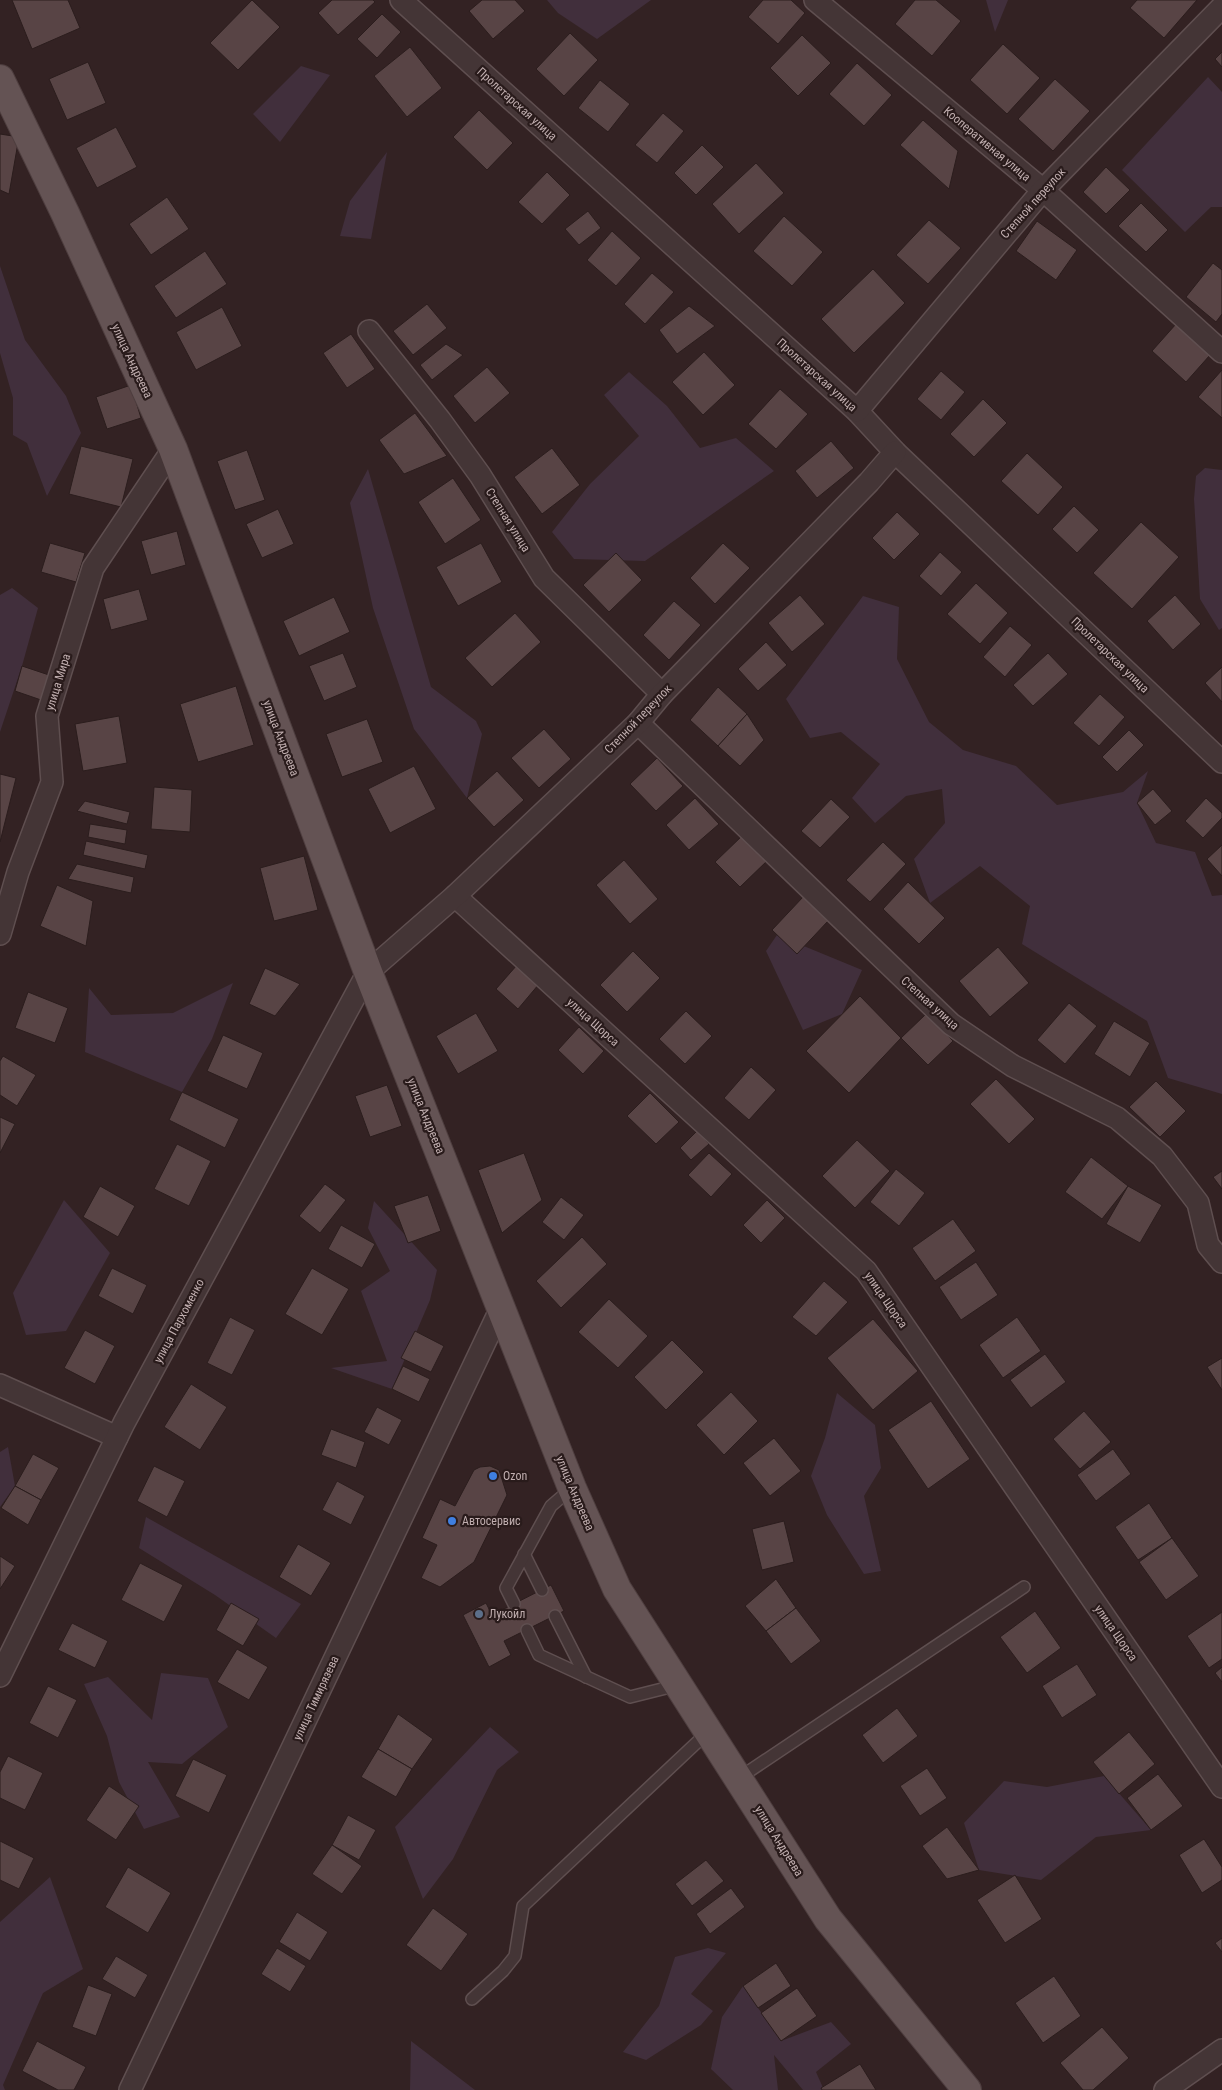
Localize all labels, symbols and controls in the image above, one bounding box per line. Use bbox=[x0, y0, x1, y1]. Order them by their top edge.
street label: Пролетарская улица bbox=[474, 65, 560, 144]
street label: Кооперативная улица bbox=[941, 104, 1033, 184]
street label: Степной переулок bbox=[998, 165, 1068, 241]
street label: улица Андреева bbox=[109, 322, 155, 401]
street label: Пролетарская улица bbox=[774, 336, 860, 415]
street label: Степная улица bbox=[483, 486, 533, 555]
street label: Пролетарская улица bbox=[1068, 614, 1152, 696]
street label: улица Мира bbox=[43, 652, 73, 712]
street label: Степной переулок bbox=[602, 682, 674, 756]
street label: улица Андреева bbox=[260, 698, 302, 778]
street label: Степная улица bbox=[898, 974, 962, 1033]
street label: улица Щорса bbox=[564, 995, 622, 1049]
street label: улица Андреева bbox=[404, 1076, 448, 1156]
street label: улица Щорса bbox=[862, 1269, 911, 1331]
street label: улица Пархоменко bbox=[151, 1277, 207, 1365]
street label: улица Андреева bbox=[553, 1453, 597, 1533]
place label: Ozon bbox=[503, 1469, 527, 1483]
marker: Ozon bbox=[487, 1470, 499, 1482]
place label: Автосервис bbox=[462, 1514, 521, 1528]
marker: Автосервис bbox=[446, 1515, 458, 1527]
street label: улица Щорса bbox=[1092, 1602, 1141, 1664]
place label: Лукойл bbox=[489, 1607, 525, 1621]
marker: Лукойл bbox=[473, 1608, 485, 1620]
street label: улица Тимирязева bbox=[290, 1653, 342, 1742]
street label: улица Андреева bbox=[752, 1803, 806, 1879]

